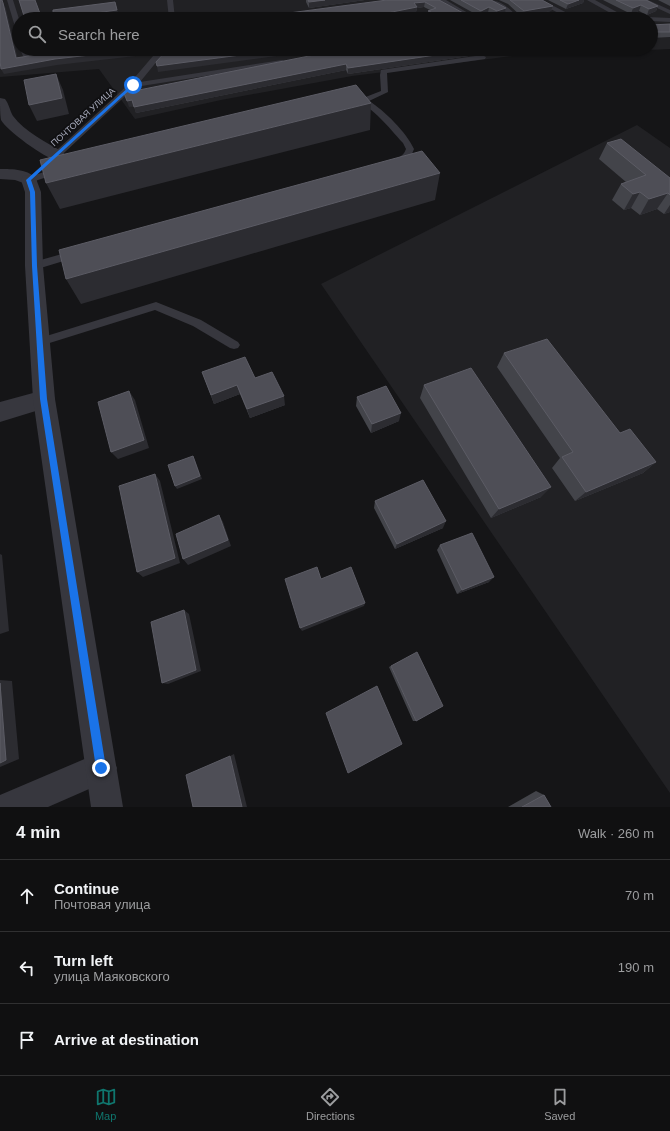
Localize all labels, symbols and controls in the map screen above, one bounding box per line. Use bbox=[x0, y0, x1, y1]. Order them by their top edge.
search box bbox=[12, 12, 658, 56]
icon: search bbox=[26, 23, 48, 45]
text: Search here bbox=[58, 26, 140, 43]
route start bbox=[124, 76, 142, 94]
street label: ПОЧТОВАЯ УЛИЦА bbox=[49, 86, 117, 148]
route end bbox=[92, 759, 110, 777]
text: 4 min bbox=[16, 823, 60, 842]
text: Walk · 260 m bbox=[578, 826, 654, 841]
text: Continue bbox=[54, 880, 119, 897]
icon: ahead bbox=[16, 885, 38, 907]
text: 70 m bbox=[625, 888, 654, 903]
text: Почтовая улица bbox=[54, 897, 150, 912]
text: Turn left bbox=[54, 952, 113, 969]
icon: left bbox=[16, 957, 38, 979]
text: 190 m bbox=[618, 960, 654, 975]
text: улица Маяковского bbox=[54, 969, 170, 984]
icon: arrive bbox=[16, 1029, 38, 1051]
text: Arrive at destination bbox=[54, 1031, 199, 1048]
tab: Map bbox=[95, 1086, 117, 1122]
tab: Directions bbox=[306, 1086, 355, 1122]
tab: Saved bbox=[544, 1086, 575, 1122]

